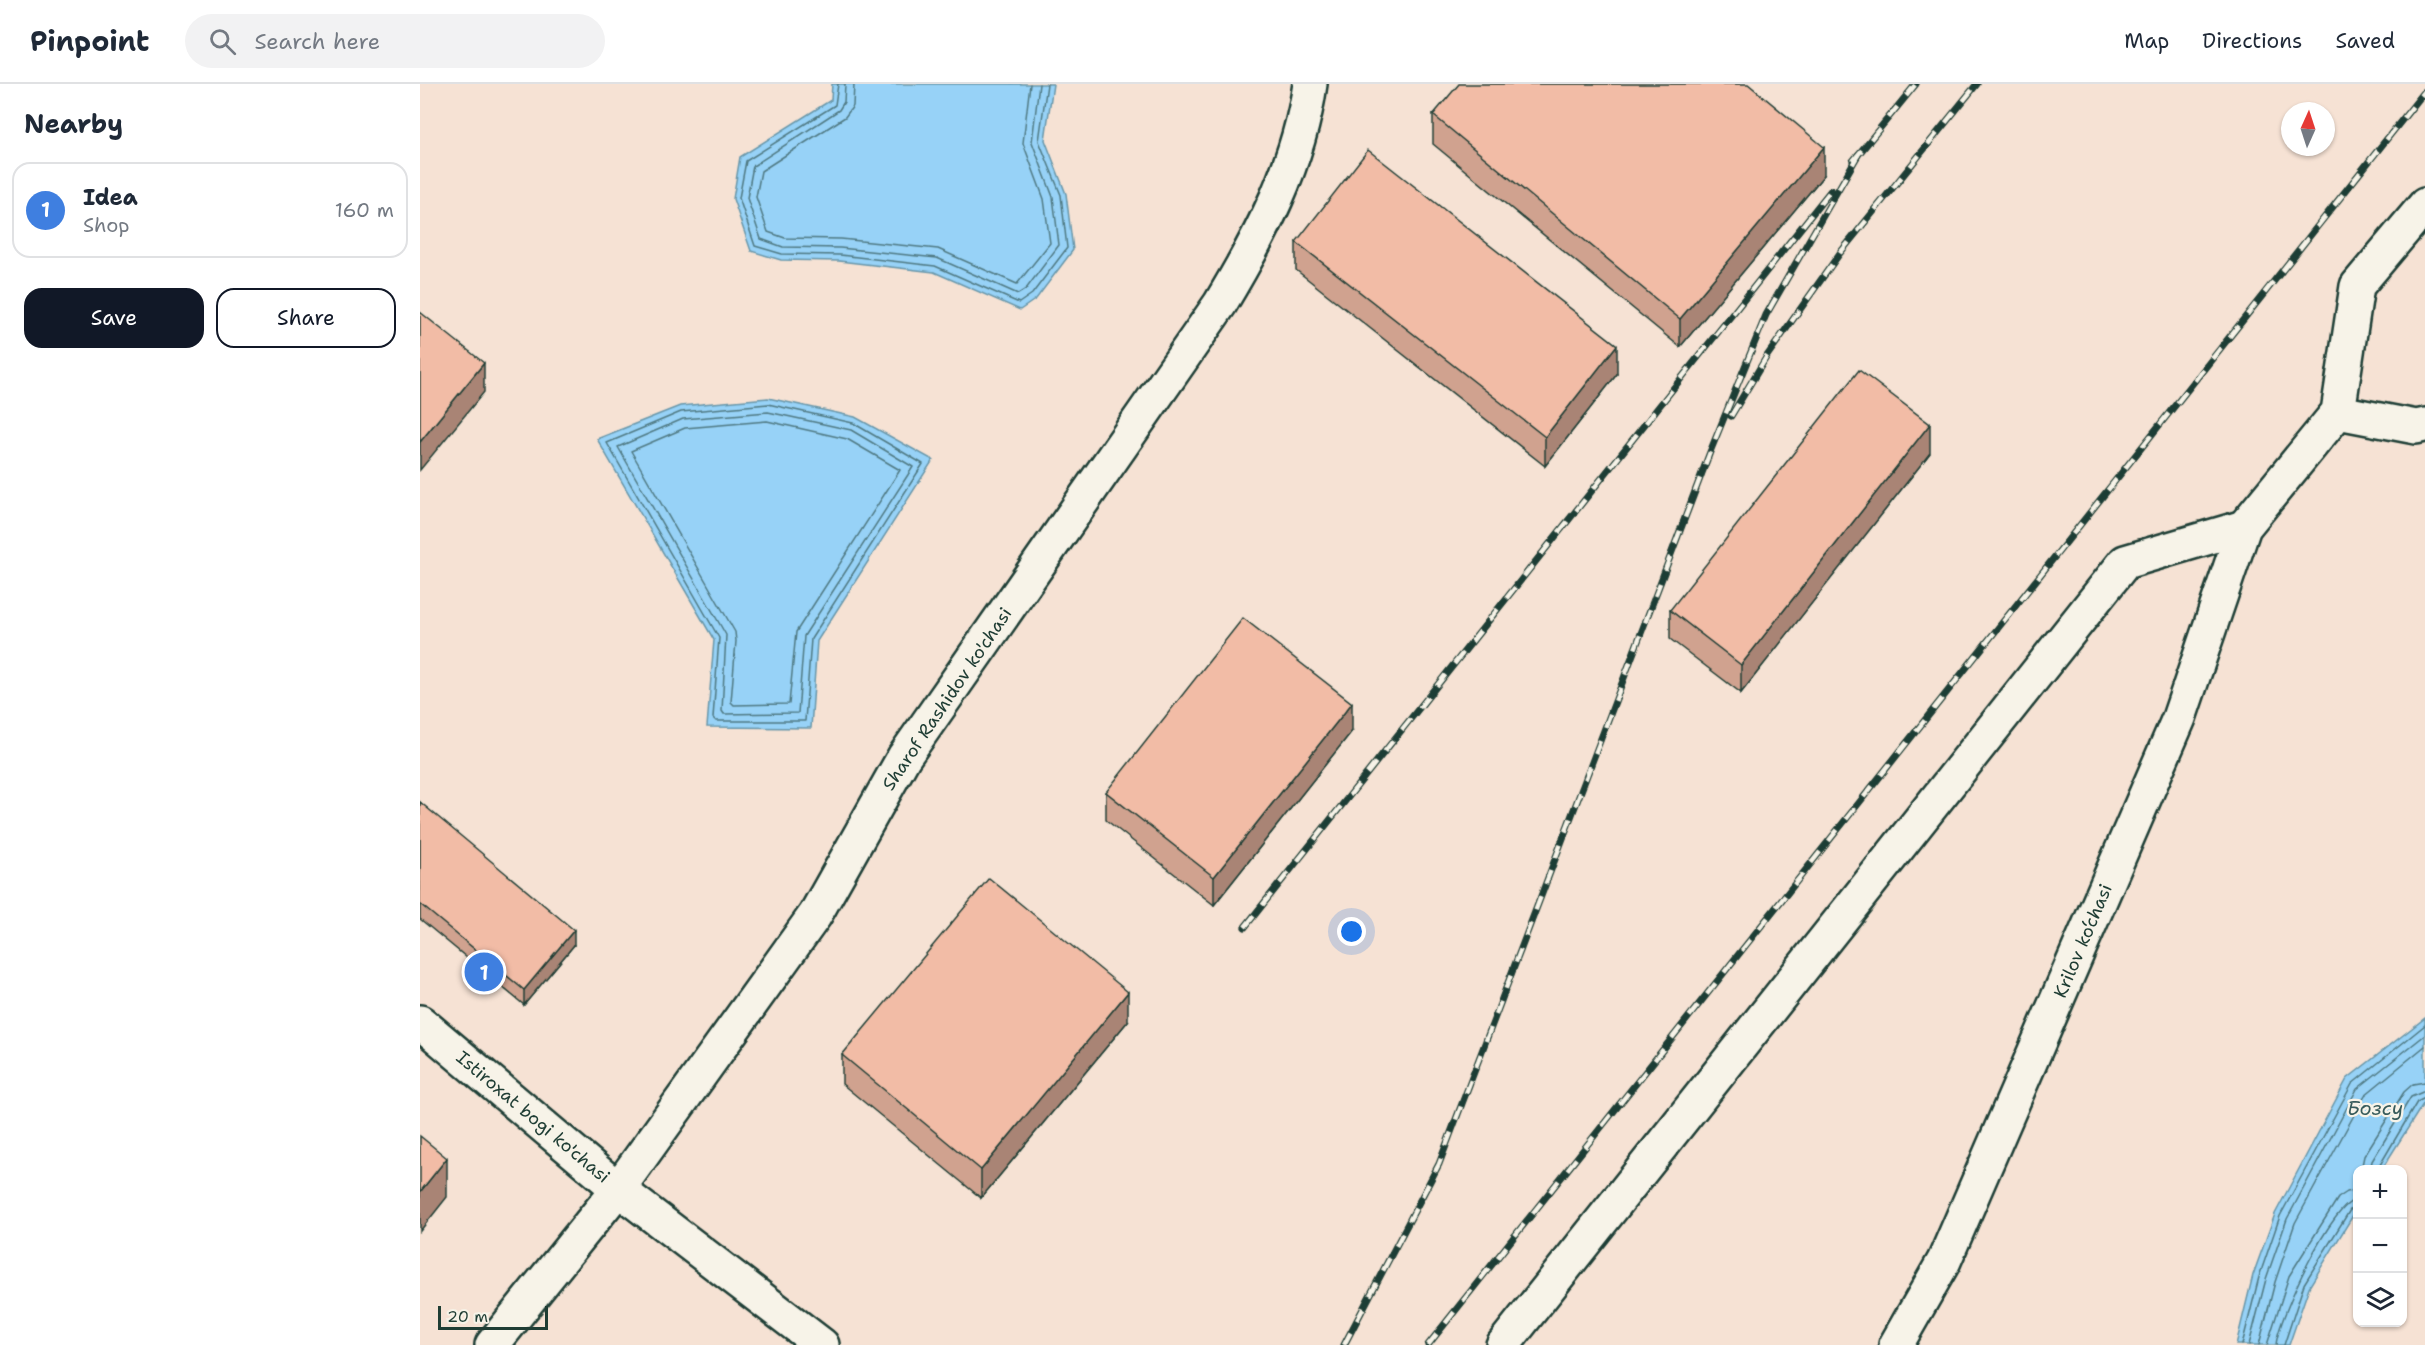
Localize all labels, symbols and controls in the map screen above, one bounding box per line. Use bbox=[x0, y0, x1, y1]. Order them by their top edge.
search box bbox=[185, 14, 605, 68]
text: Pinpoint bbox=[30, 22, 149, 60]
icon: search bbox=[206, 25, 239, 58]
text: Search here bbox=[254, 27, 380, 56]
text: Map bbox=[2124, 27, 2169, 55]
text: Directions bbox=[2202, 27, 2302, 55]
text: Saved bbox=[2335, 27, 2395, 55]
north arrow bbox=[2281, 102, 2335, 156]
text: Nearby bbox=[24, 106, 123, 141]
text: Idea bbox=[83, 183, 138, 212]
text: 1 bbox=[41, 197, 50, 223]
text: 160 m bbox=[335, 197, 394, 223]
text: Shop bbox=[83, 212, 130, 238]
button: Save bbox=[24, 288, 204, 348]
button: Share bbox=[216, 288, 396, 348]
street label: Sharof Rashidov ko'chasi bbox=[877, 603, 1017, 795]
street label: Krilov ko‘chasi bbox=[2048, 880, 2118, 1002]
your location bbox=[1337, 917, 1366, 946]
pin: 1 bbox=[464, 950, 504, 994]
street label: Istiroxat bogi ko'chasi bbox=[451, 1046, 615, 1188]
water label: Бозсу bbox=[2347, 1095, 2403, 1121]
map controls bbox=[2353, 1165, 2407, 1327]
button: + bbox=[2353, 1165, 2407, 1219]
button: − bbox=[2353, 1219, 2407, 1273]
button: layers bbox=[2353, 1273, 2407, 1327]
scale bar bbox=[438, 1303, 548, 1330]
text: 20 m bbox=[447, 1306, 488, 1327]

